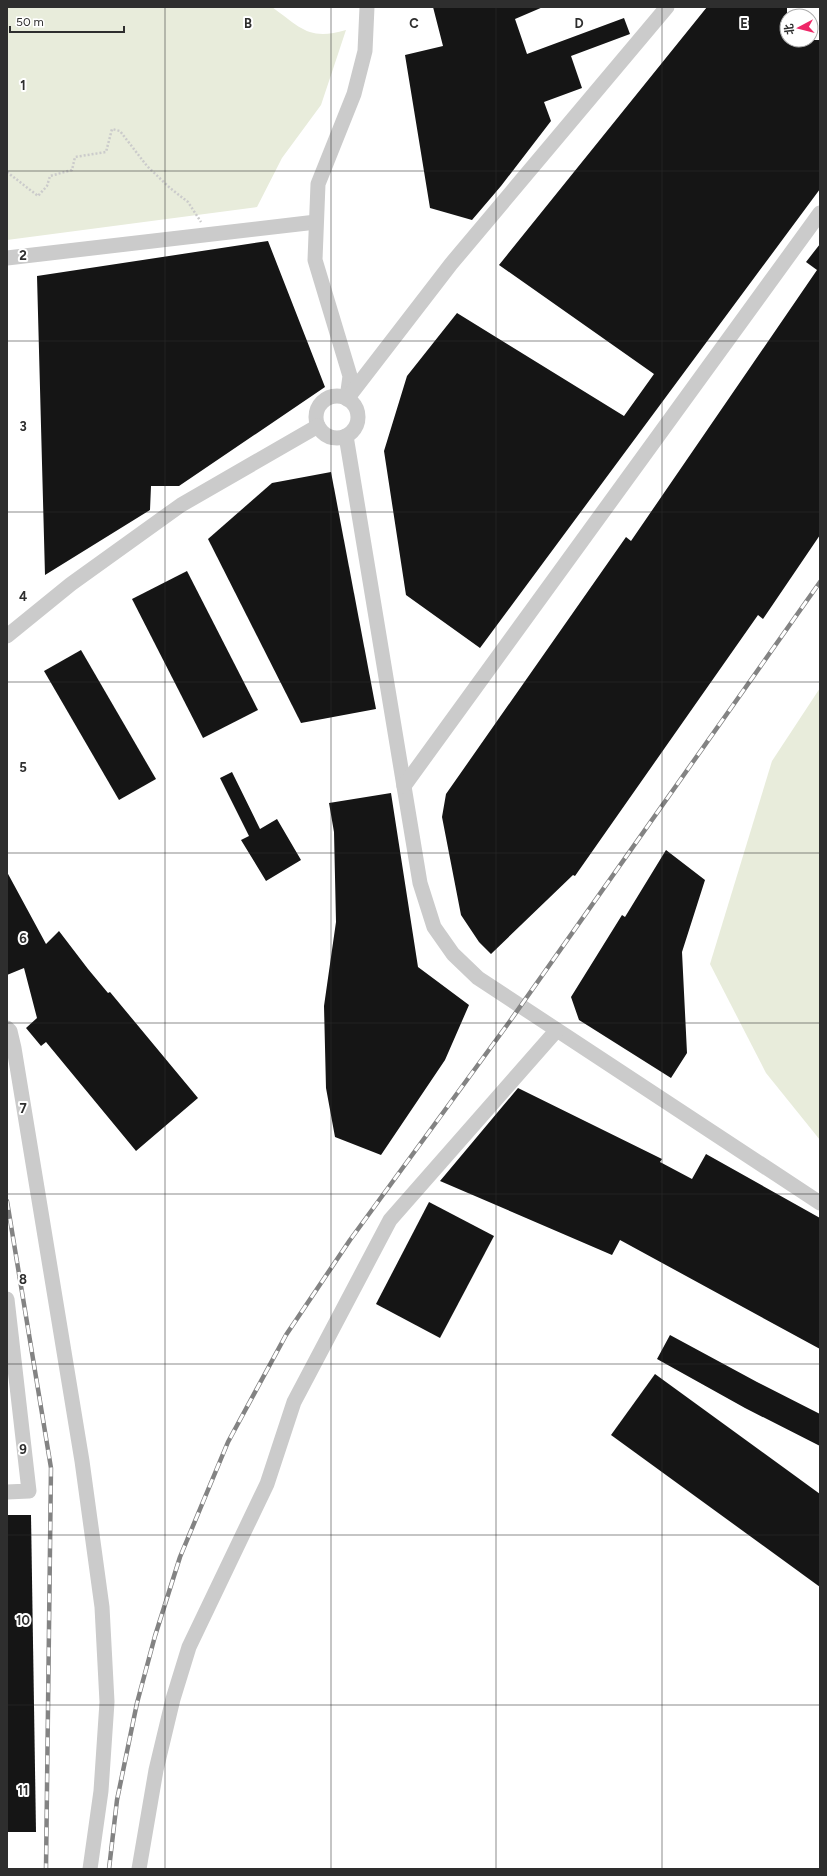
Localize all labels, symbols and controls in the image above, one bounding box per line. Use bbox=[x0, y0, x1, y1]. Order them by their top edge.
scale bar bbox=[10, 8, 124, 34]
north arrow bbox=[779, 8, 819, 48]
text: 50 m bbox=[16, 15, 44, 29]
text: B bbox=[244, 16, 252, 31]
text: C bbox=[409, 16, 419, 31]
text: D bbox=[574, 16, 584, 31]
text: E bbox=[740, 16, 748, 31]
text: 北 bbox=[782, 23, 797, 35]
text: 1 bbox=[20, 78, 26, 93]
text: 2 bbox=[19, 248, 27, 263]
text: 3 bbox=[19, 419, 27, 434]
text: 4 bbox=[19, 589, 27, 604]
text: 5 bbox=[19, 760, 27, 775]
text: 6 bbox=[19, 931, 27, 946]
text: 7 bbox=[19, 1101, 27, 1116]
text: 8 bbox=[19, 1272, 27, 1287]
text: 9 bbox=[19, 1442, 27, 1457]
text: 10 bbox=[16, 1613, 30, 1628]
text: 11 bbox=[18, 1783, 28, 1798]

